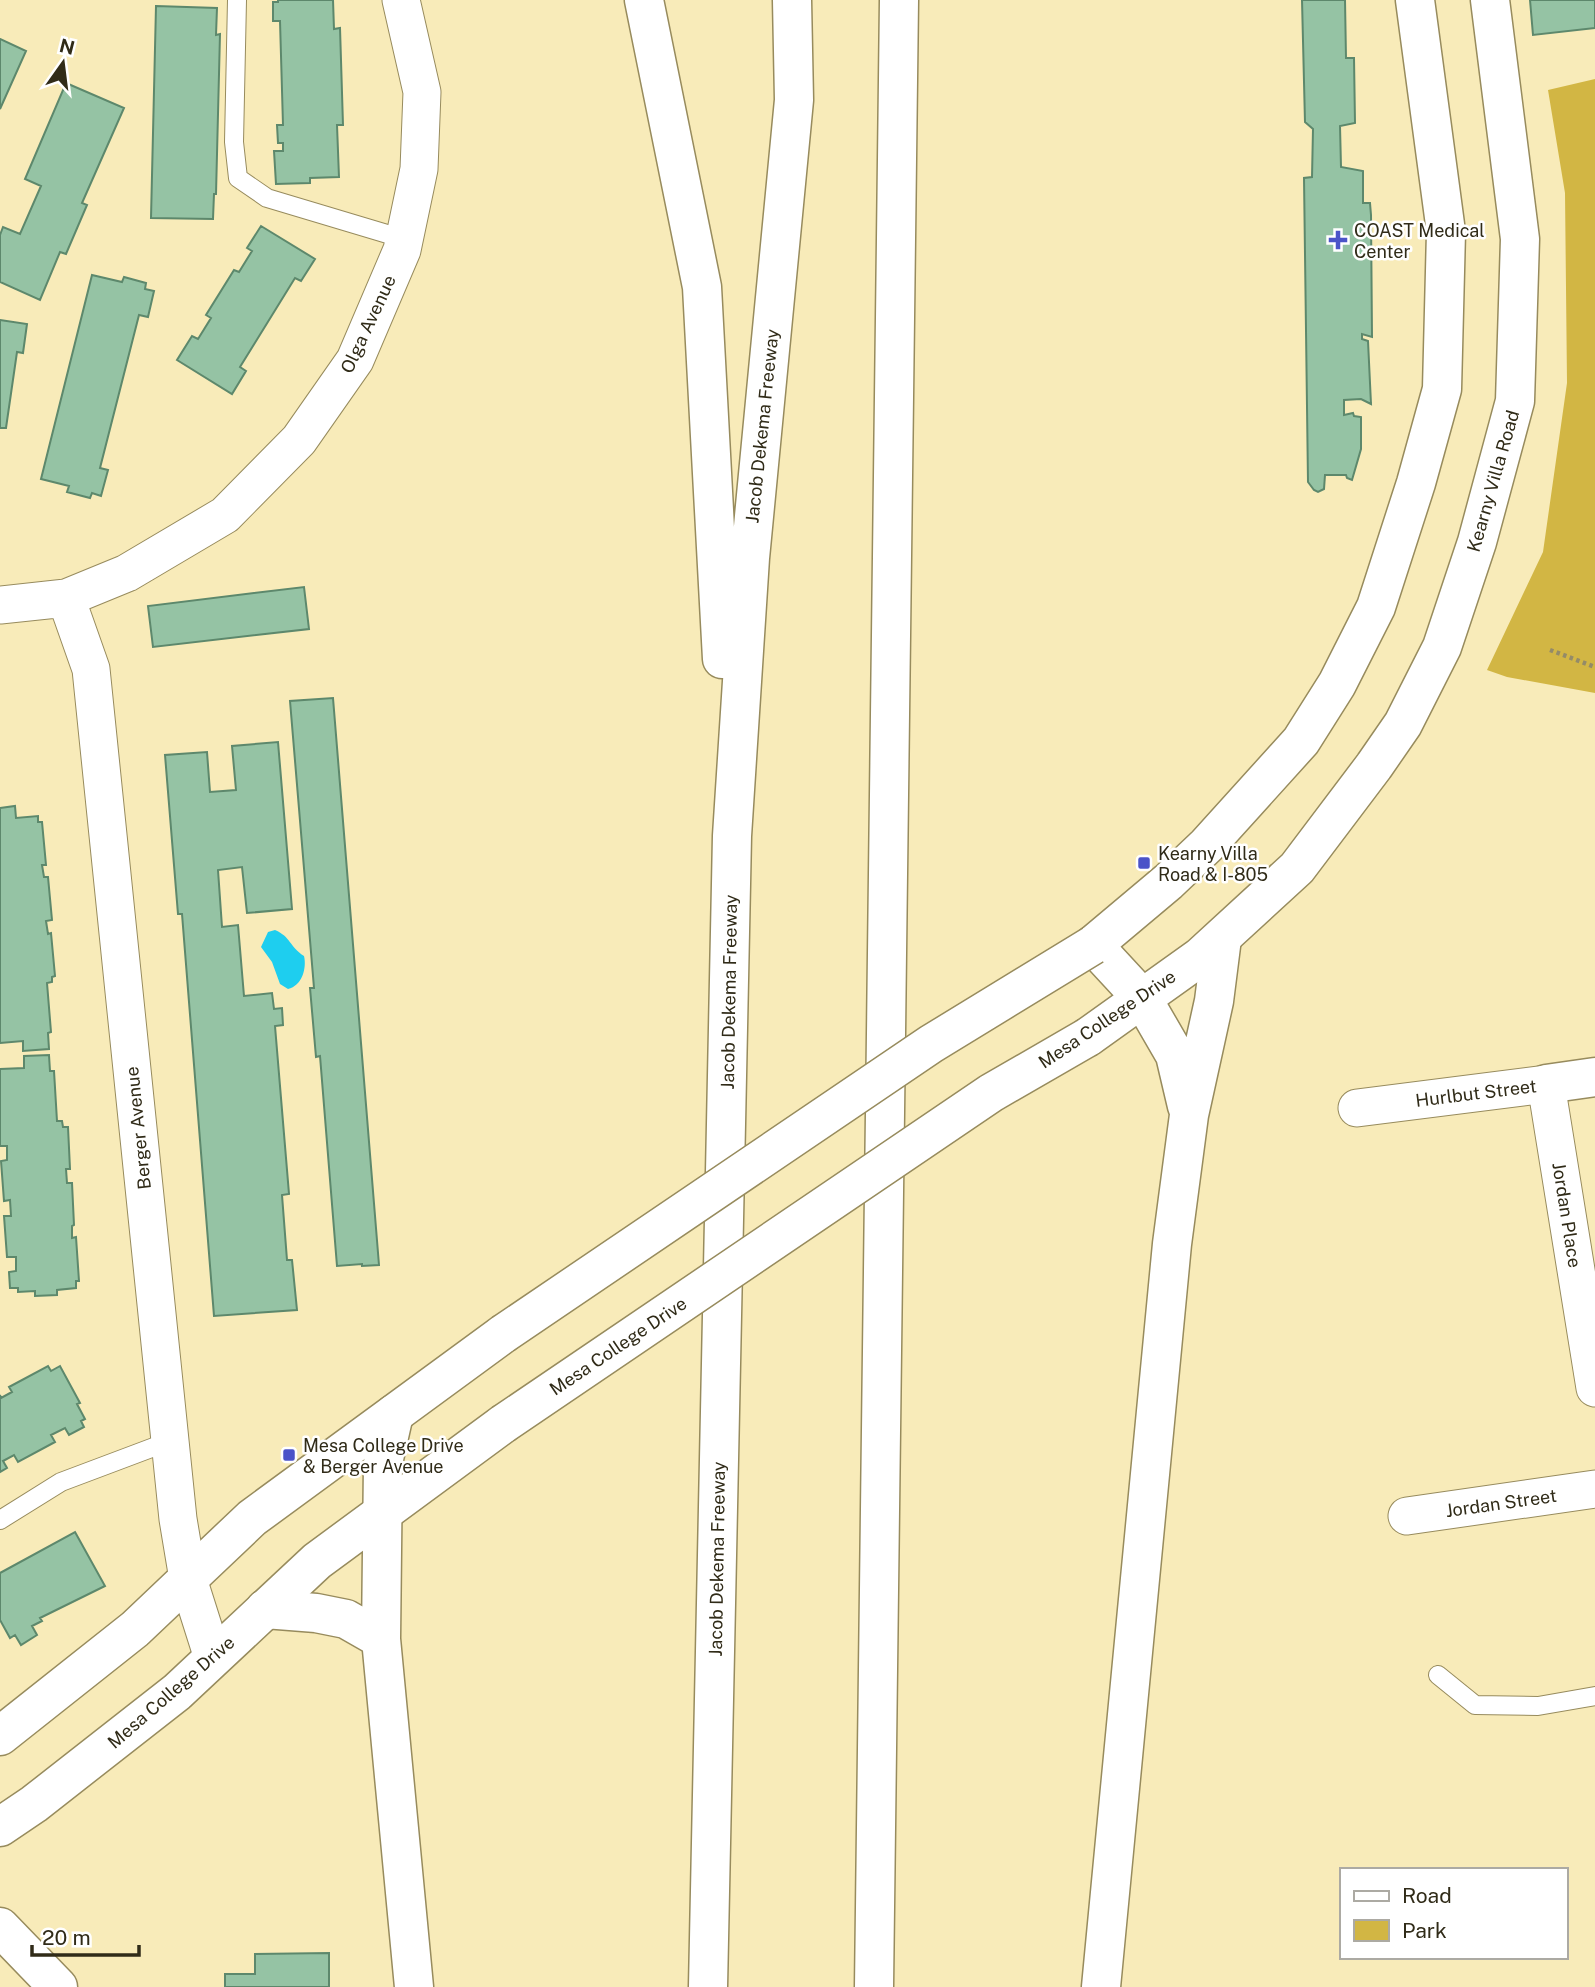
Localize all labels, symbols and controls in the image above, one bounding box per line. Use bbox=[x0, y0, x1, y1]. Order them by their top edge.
north arrow bbox=[28, 28, 98, 98]
text: N bbox=[57, 34, 77, 59]
place label: COAST Medical Center bbox=[1354, 220, 1485, 262]
marker: COAST Medical Center bbox=[1328, 230, 1348, 250]
street label: Olga Avenue bbox=[336, 272, 400, 376]
street label: Jacob Dekema Freeway bbox=[741, 327, 783, 524]
street label: Kearny Villa Road bbox=[1463, 408, 1523, 554]
place label: Kearny Villa Road & I-805 bbox=[1158, 843, 1268, 885]
marker: Kearny Villa Road & I-805 bbox=[1136, 855, 1152, 871]
street label: Jacob Dekema Freeway bbox=[717, 894, 741, 1090]
street label: Mesa College Drive bbox=[1035, 965, 1179, 1073]
street label: Berger Avenue bbox=[121, 1066, 155, 1190]
street label: Hurlbut Street bbox=[1414, 1075, 1538, 1111]
street label: Jordan Place bbox=[1548, 1161, 1586, 1269]
street label: Mesa College Drive bbox=[546, 1292, 690, 1400]
place label: Mesa College Drive & Berger Avenue bbox=[303, 1435, 464, 1477]
marker: Mesa College Drive & Berger Avenue bbox=[281, 1447, 297, 1463]
street label: Jacob Dekema Freeway bbox=[705, 1461, 729, 1657]
street label: Jordan Street bbox=[1444, 1485, 1558, 1521]
street label: Mesa College Drive bbox=[103, 1631, 239, 1753]
legend bbox=[1340, 1868, 1567, 1959]
text: Road bbox=[1402, 1883, 1452, 1908]
scale bar bbox=[32, 1913, 138, 1957]
text: Park bbox=[1402, 1918, 1447, 1943]
text: 20 m bbox=[42, 1925, 91, 1950]

